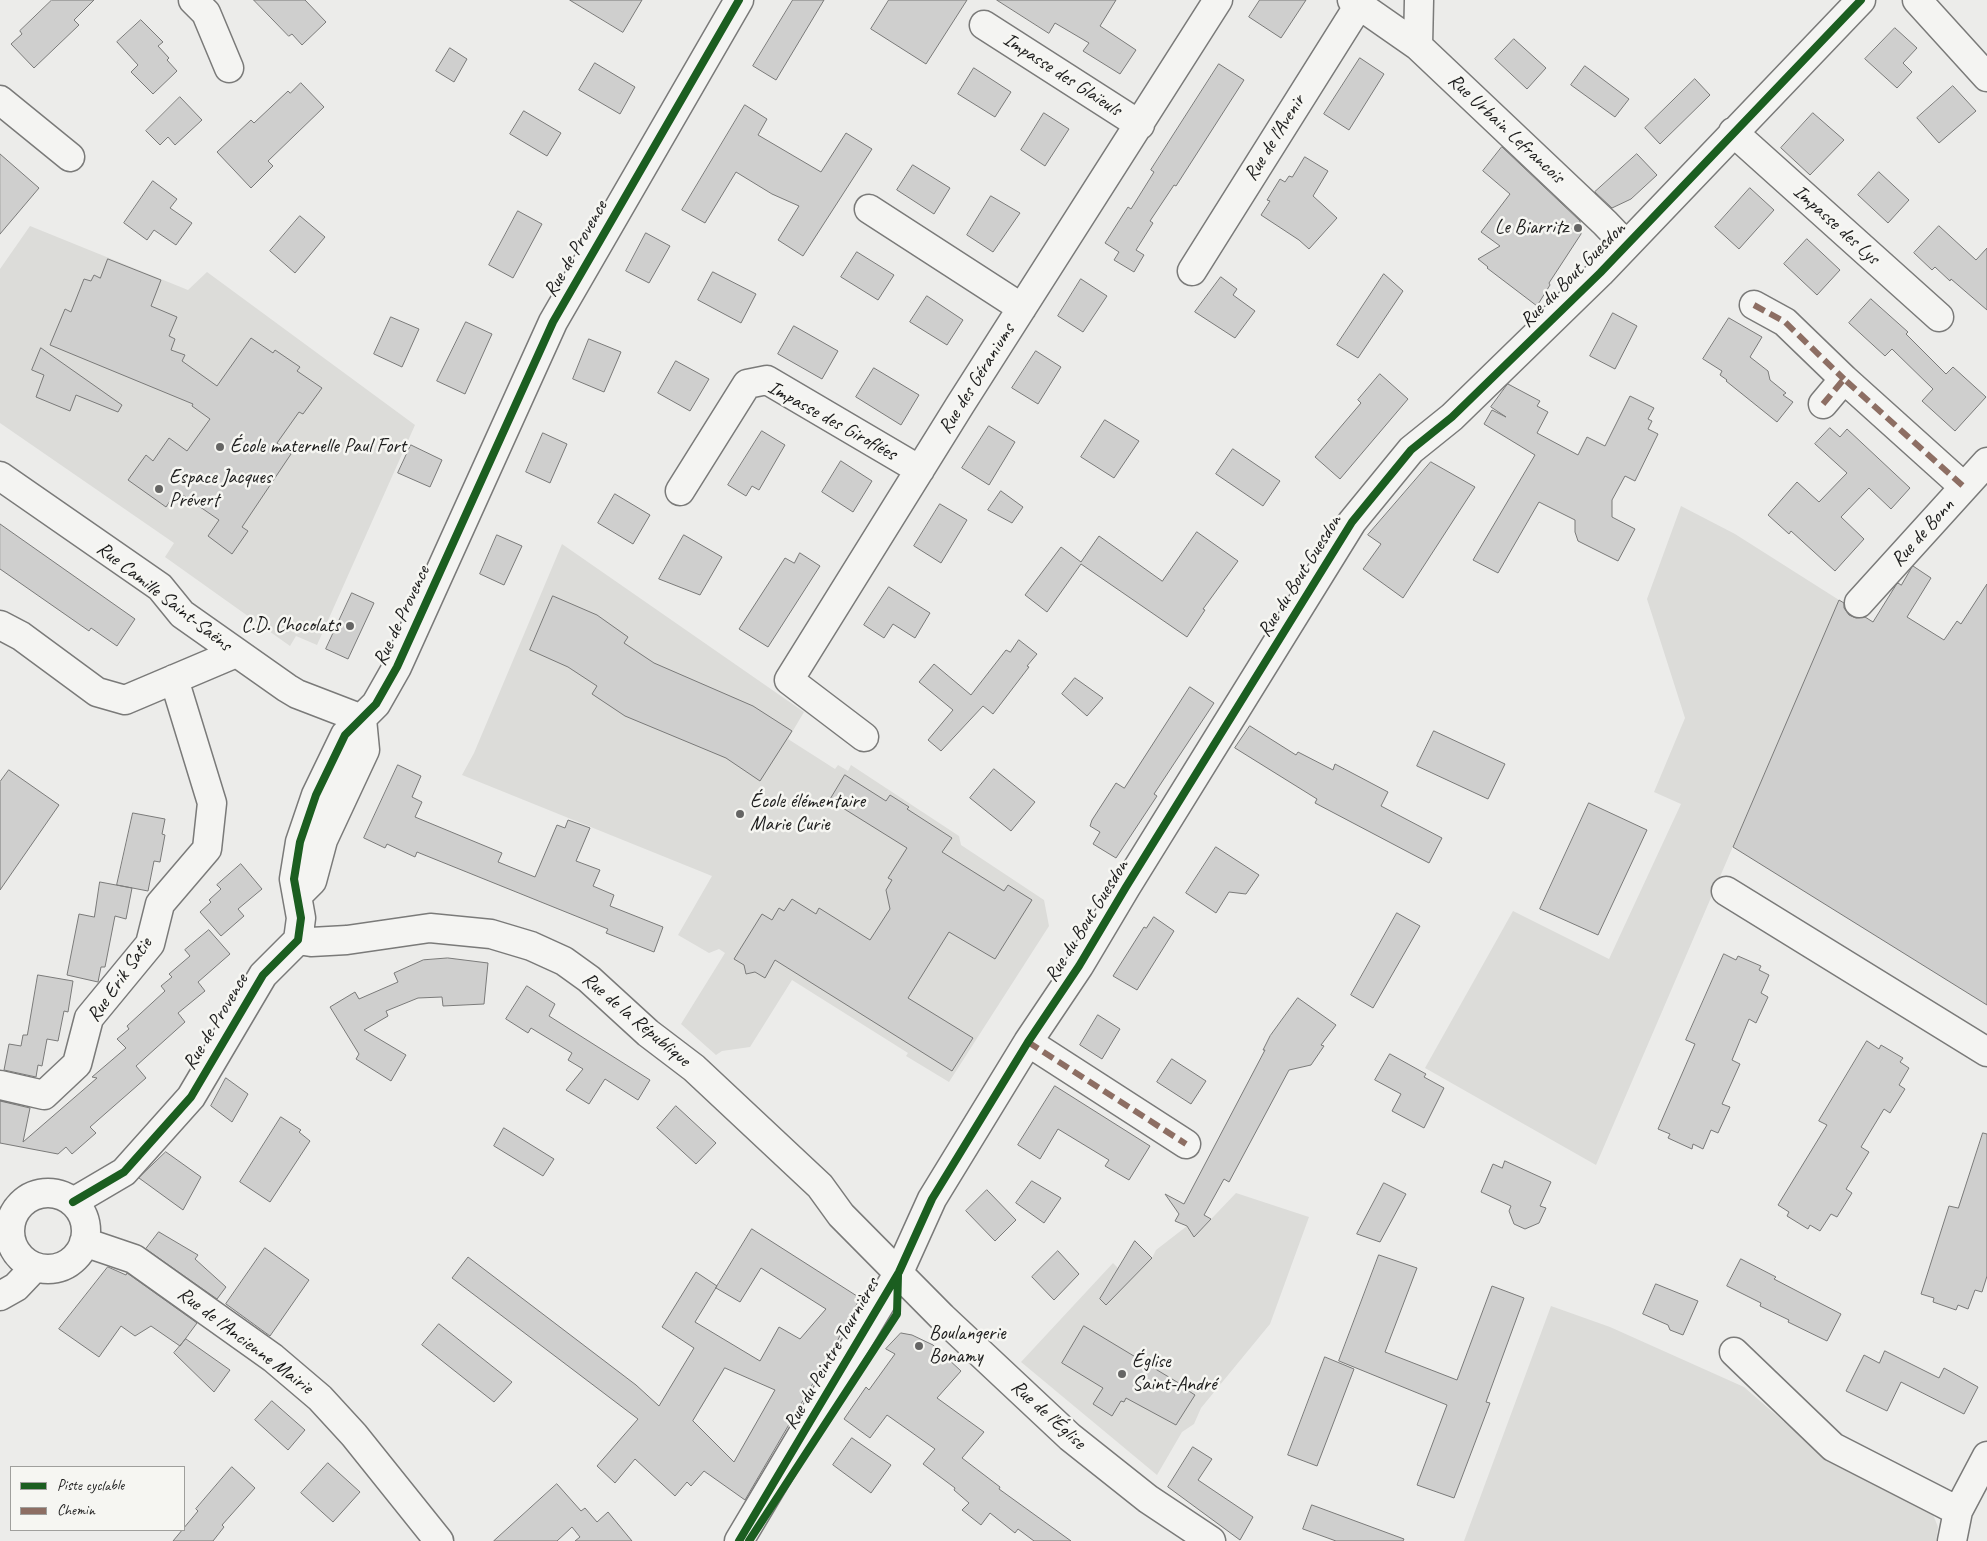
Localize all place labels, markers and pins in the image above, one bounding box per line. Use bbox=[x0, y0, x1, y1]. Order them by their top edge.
place label: Le Biarritz bbox=[1495, 216, 1568, 240]
marker: Le Biarritz bbox=[1572, 222, 1584, 234]
place label: École maternelle Paul Fort bbox=[230, 435, 406, 459]
marker: École maternelle Paul Fort bbox=[214, 441, 226, 453]
place label: Espace Jacques Prévert bbox=[169, 466, 272, 513]
marker: Espace Jacques Prévert bbox=[153, 483, 165, 495]
place label: C.D. Chocolats bbox=[241, 614, 340, 638]
marker: C.D. Chocolats bbox=[344, 620, 356, 632]
place label: École élémentaire Marie Curie bbox=[750, 790, 865, 837]
marker: École élémentaire Marie Curie bbox=[734, 808, 746, 820]
place label: Boulangerie Bonamy bbox=[929, 1322, 1005, 1369]
marker: Boulangerie Bonamy bbox=[913, 1340, 925, 1352]
place label: Église Saint-André bbox=[1132, 1350, 1217, 1397]
marker: Église Saint-André bbox=[1116, 1368, 1128, 1380]

